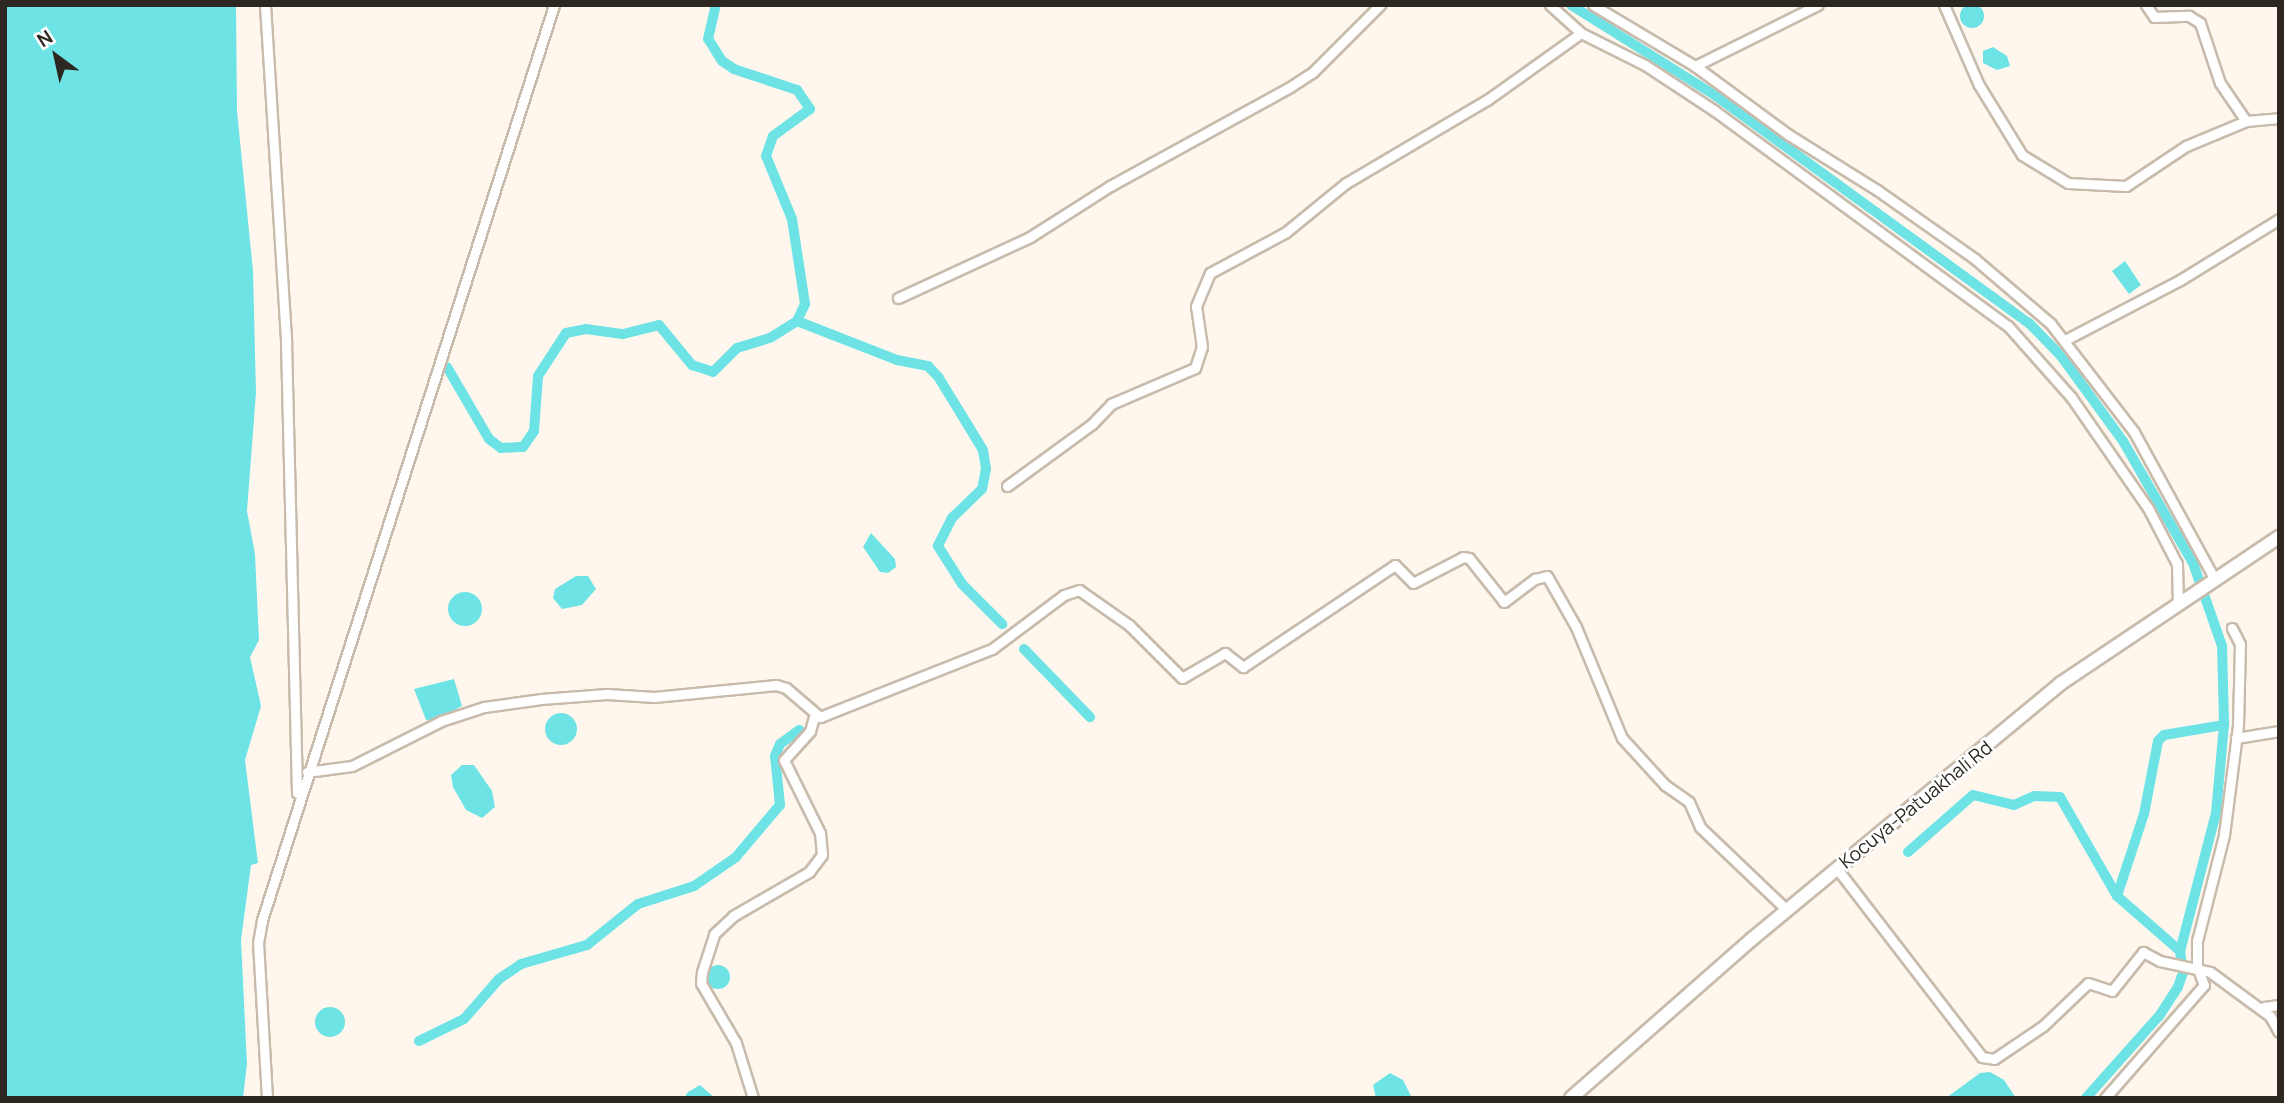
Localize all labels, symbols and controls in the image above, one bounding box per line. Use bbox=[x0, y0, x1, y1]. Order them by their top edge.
north arrow bbox=[21, 21, 91, 91]
text: N bbox=[32, 24, 57, 53]
street label: Kocuya-Patuakhali Rd bbox=[1835, 736, 1997, 874]

